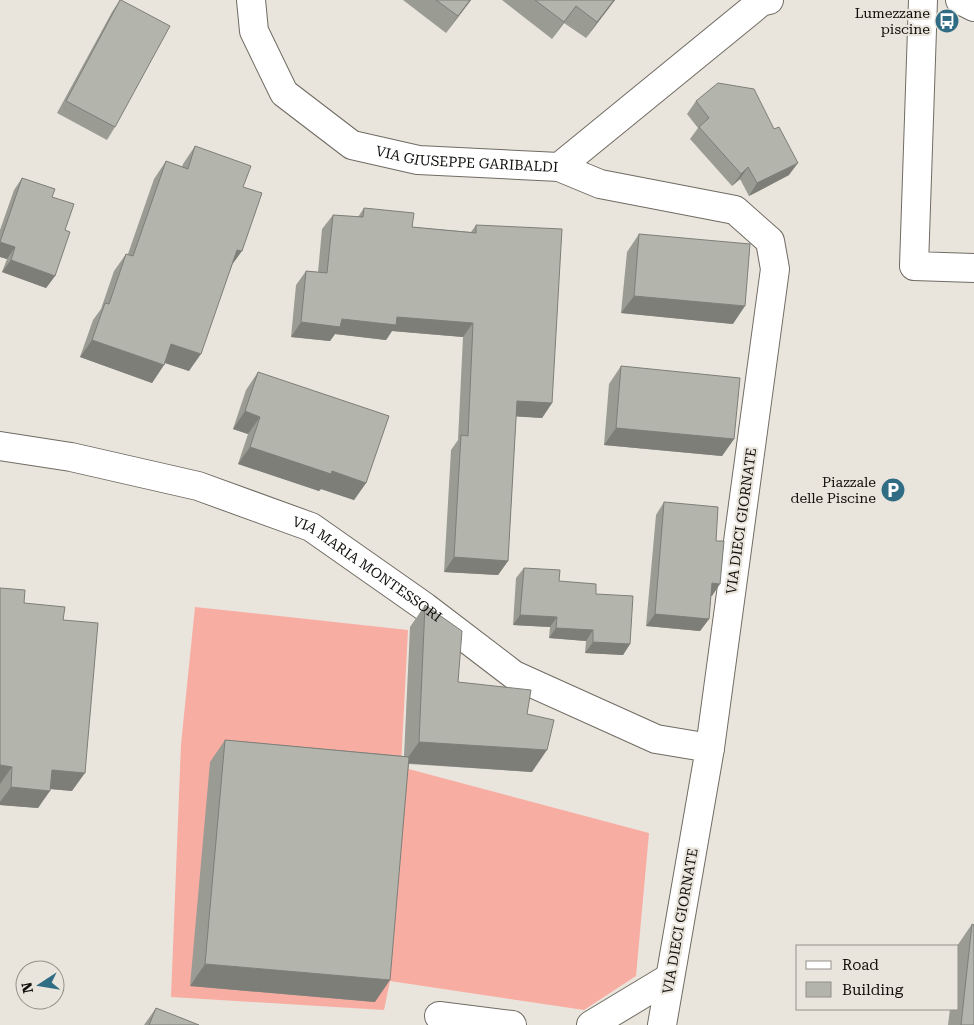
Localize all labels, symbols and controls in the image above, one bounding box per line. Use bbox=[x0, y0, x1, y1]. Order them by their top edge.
place label: Lumezzane piscine bbox=[855, 5, 930, 37]
bus stop icon: Lumezzane piscine bbox=[934, 8, 960, 34]
street label: VIA GIUSEPPE GARIBALDI bbox=[374, 143, 559, 175]
street label: VIA DIECI GIORNATE bbox=[723, 447, 759, 595]
place label: Piazzale delle Piscine bbox=[790, 474, 876, 506]
parking icon: Piazzale delle Piscine bbox=[880, 477, 906, 503]
street label: VIA MARIA MONTESSORI bbox=[290, 513, 445, 625]
street label: VIA DIECI GIORNATE bbox=[659, 847, 701, 995]
legend bbox=[796, 945, 959, 1010]
text: Road bbox=[842, 956, 879, 974]
north arrow bbox=[15, 960, 65, 1010]
text: N bbox=[18, 981, 36, 995]
text: Building bbox=[842, 981, 904, 999]

